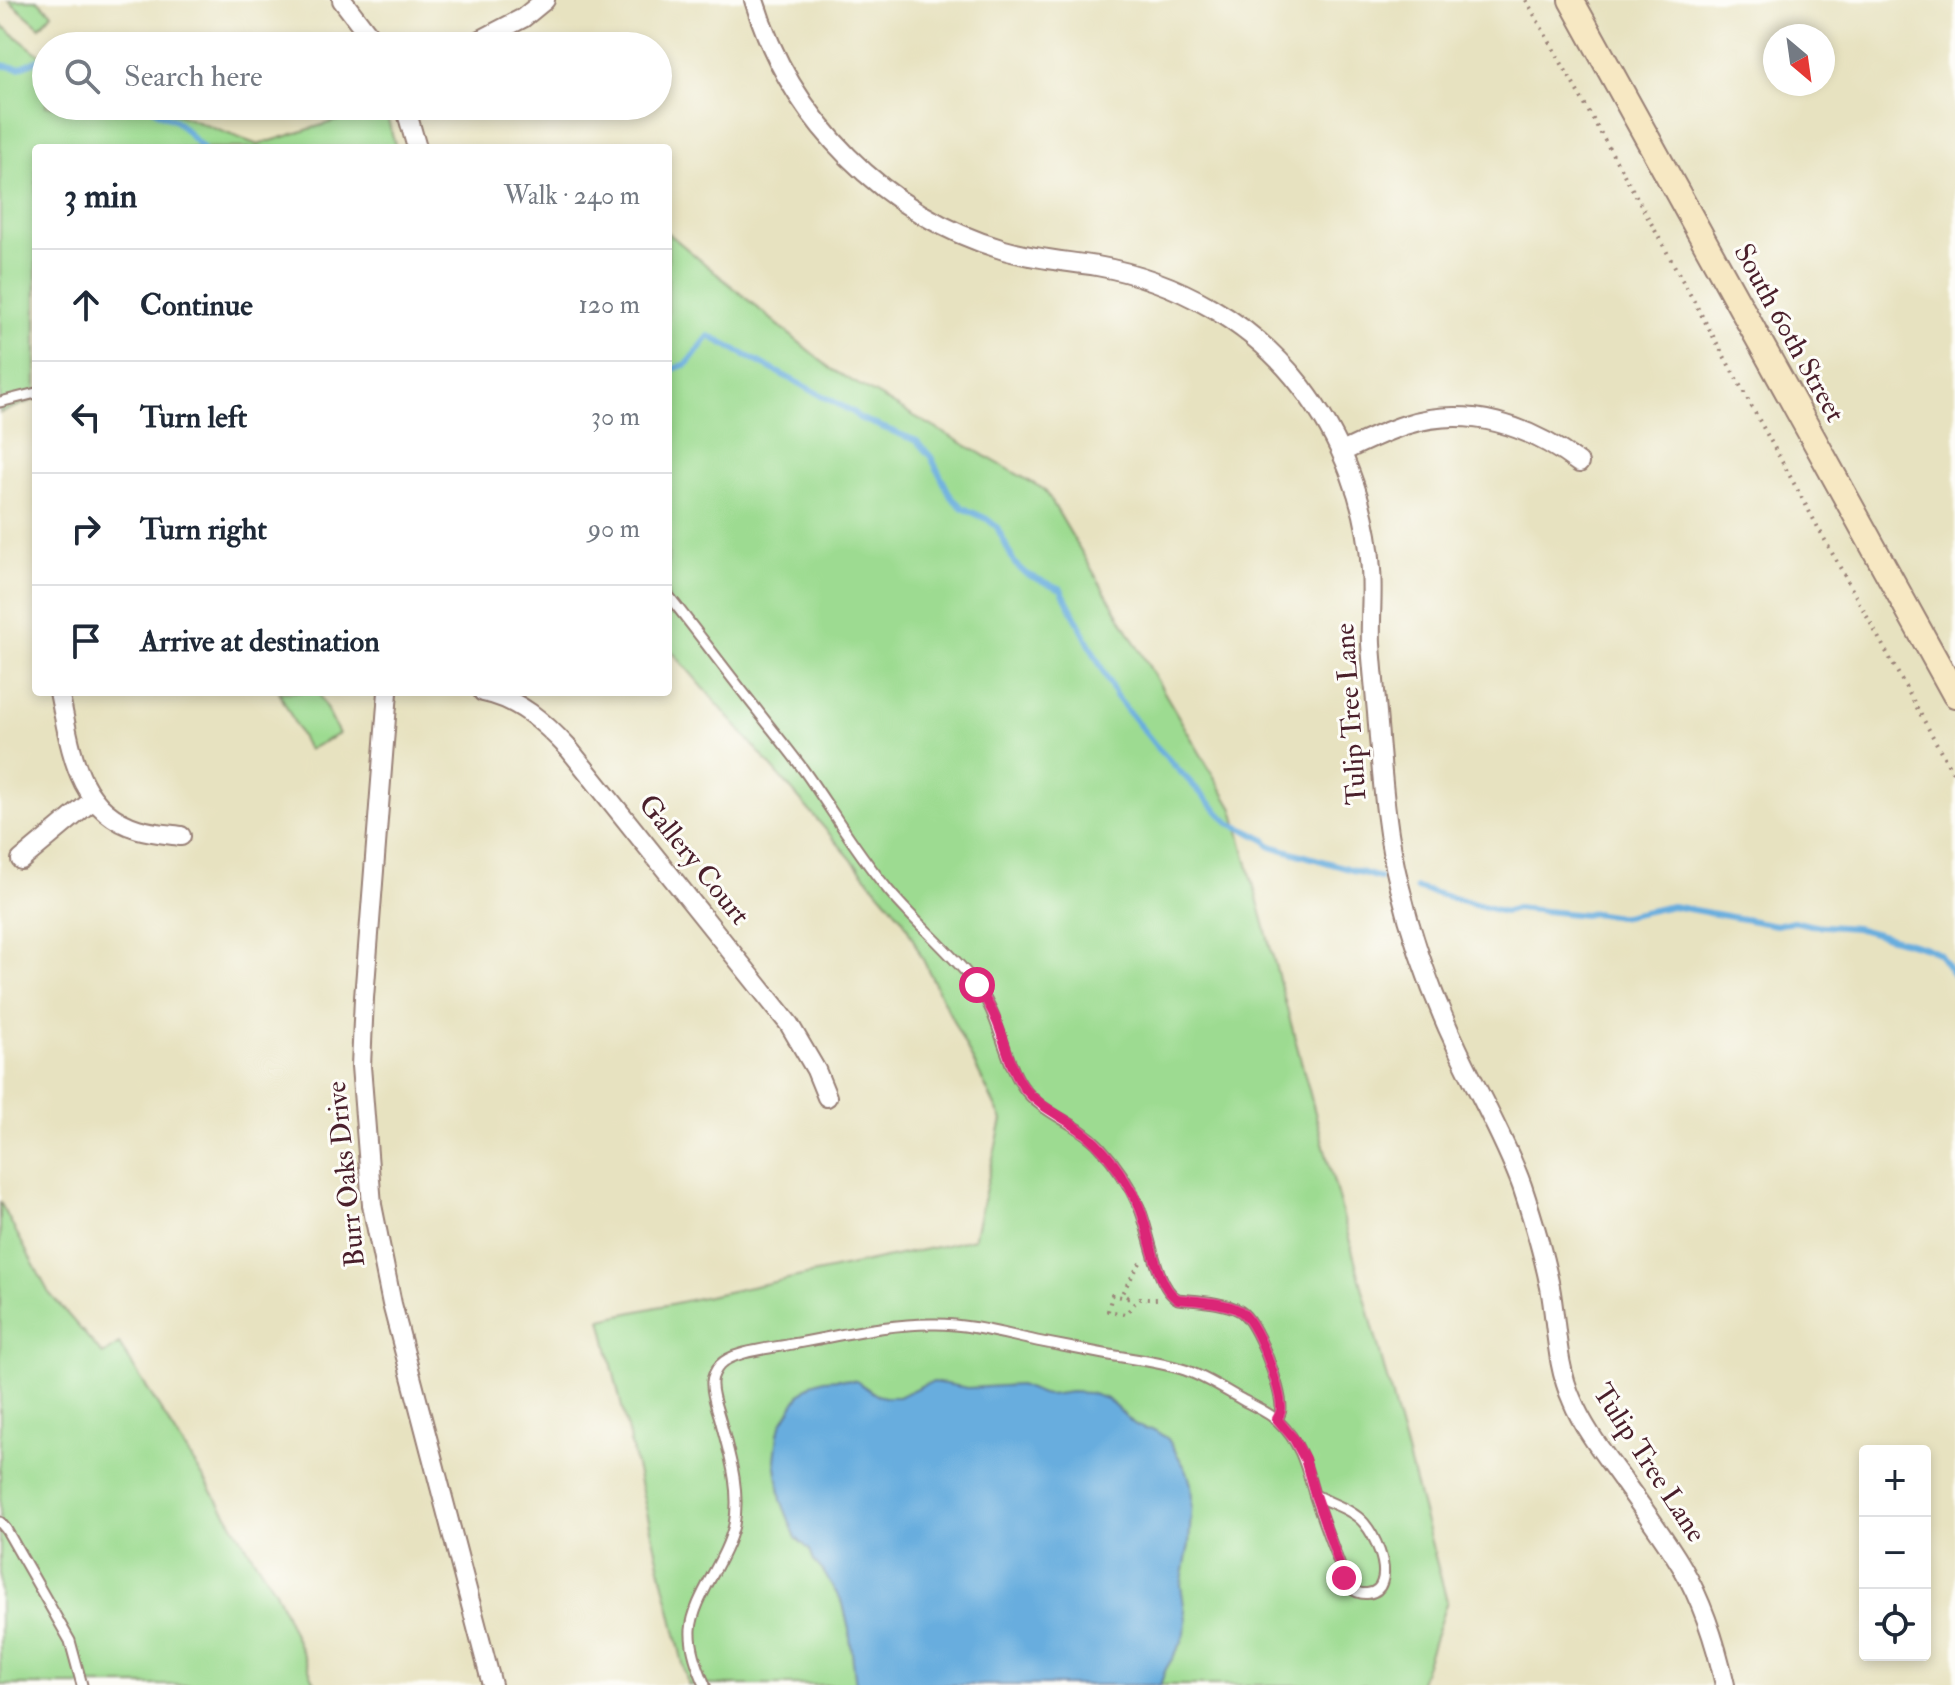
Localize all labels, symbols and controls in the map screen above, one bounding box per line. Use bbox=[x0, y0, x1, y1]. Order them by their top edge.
north arrow bbox=[1763, 24, 1835, 96]
search box bbox=[32, 32, 672, 120]
icon: search bbox=[60, 54, 104, 98]
text: Search here bbox=[124, 58, 263, 95]
text: 3 min bbox=[64, 175, 137, 218]
text: Walk · 240 m bbox=[504, 180, 640, 212]
street label: South 60th Street bbox=[1726, 238, 1852, 428]
icon: ahead bbox=[64, 283, 108, 327]
text: Continue bbox=[140, 287, 253, 324]
text: 120 m bbox=[579, 289, 640, 321]
icon: left bbox=[64, 395, 108, 439]
text: Turn left bbox=[140, 399, 247, 436]
text: 30 m bbox=[591, 401, 640, 433]
icon: right bbox=[64, 507, 108, 551]
text: Turn right bbox=[140, 511, 267, 548]
text: 90 m bbox=[588, 513, 640, 545]
icon: arrive bbox=[64, 619, 108, 663]
street label: Tulip Tree Lane bbox=[1327, 622, 1375, 806]
text: Arrive at destination bbox=[140, 623, 380, 660]
street label: Gallery Court bbox=[631, 788, 757, 932]
route start bbox=[959, 967, 995, 1003]
street label: Burr Oaks Drive bbox=[319, 1079, 373, 1269]
street label: Tulip Tree Lane bbox=[1585, 1377, 1713, 1549]
map controls bbox=[1859, 1445, 1931, 1661]
button: + bbox=[1859, 1445, 1931, 1517]
button: − bbox=[1859, 1517, 1931, 1589]
route end bbox=[1326, 1560, 1362, 1596]
button: locate bbox=[1859, 1589, 1931, 1661]

